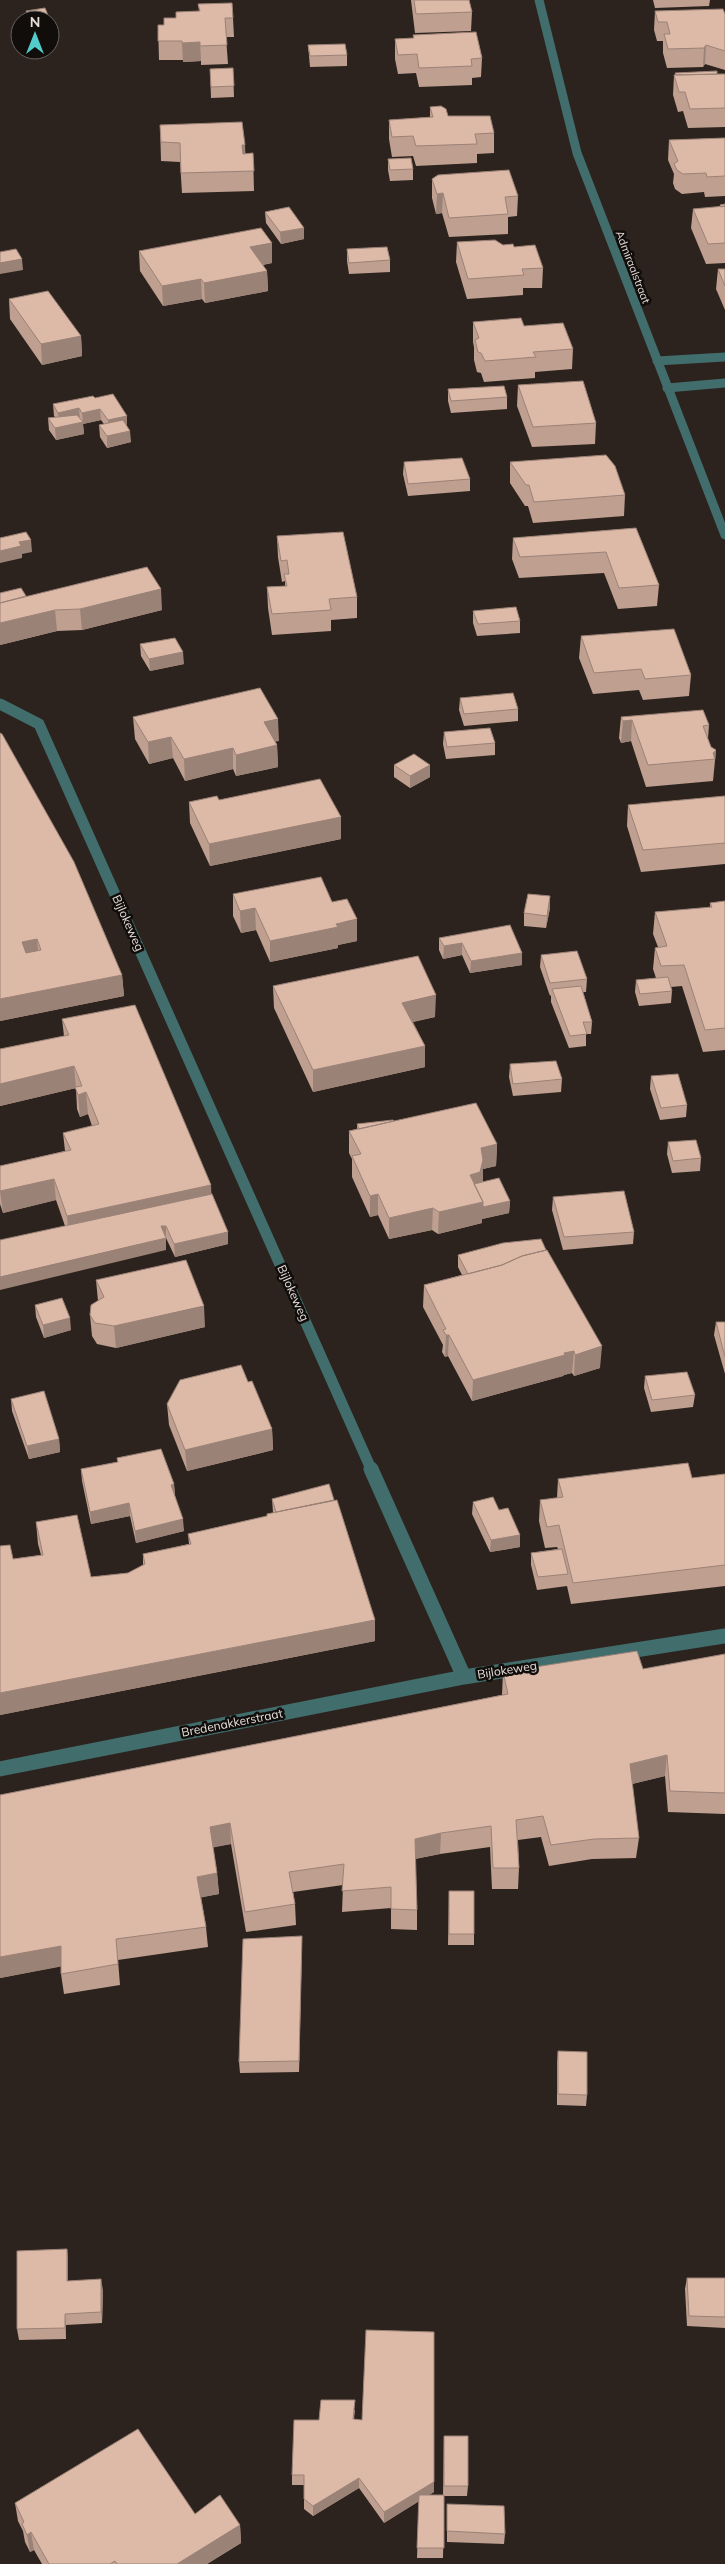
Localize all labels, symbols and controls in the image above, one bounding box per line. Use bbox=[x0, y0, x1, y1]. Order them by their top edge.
north arrow bbox=[10, 10, 60, 60]
text: N bbox=[30, 13, 40, 31]
street label: Admiraalstraat bbox=[613, 229, 653, 306]
street label: Bijlokeweg bbox=[109, 892, 148, 953]
street label: Bijlokeweg bbox=[274, 1262, 313, 1323]
street label: Bijlokeweg bbox=[476, 1657, 538, 1682]
street label: Bredenakkerstraat bbox=[180, 1705, 284, 1740]

